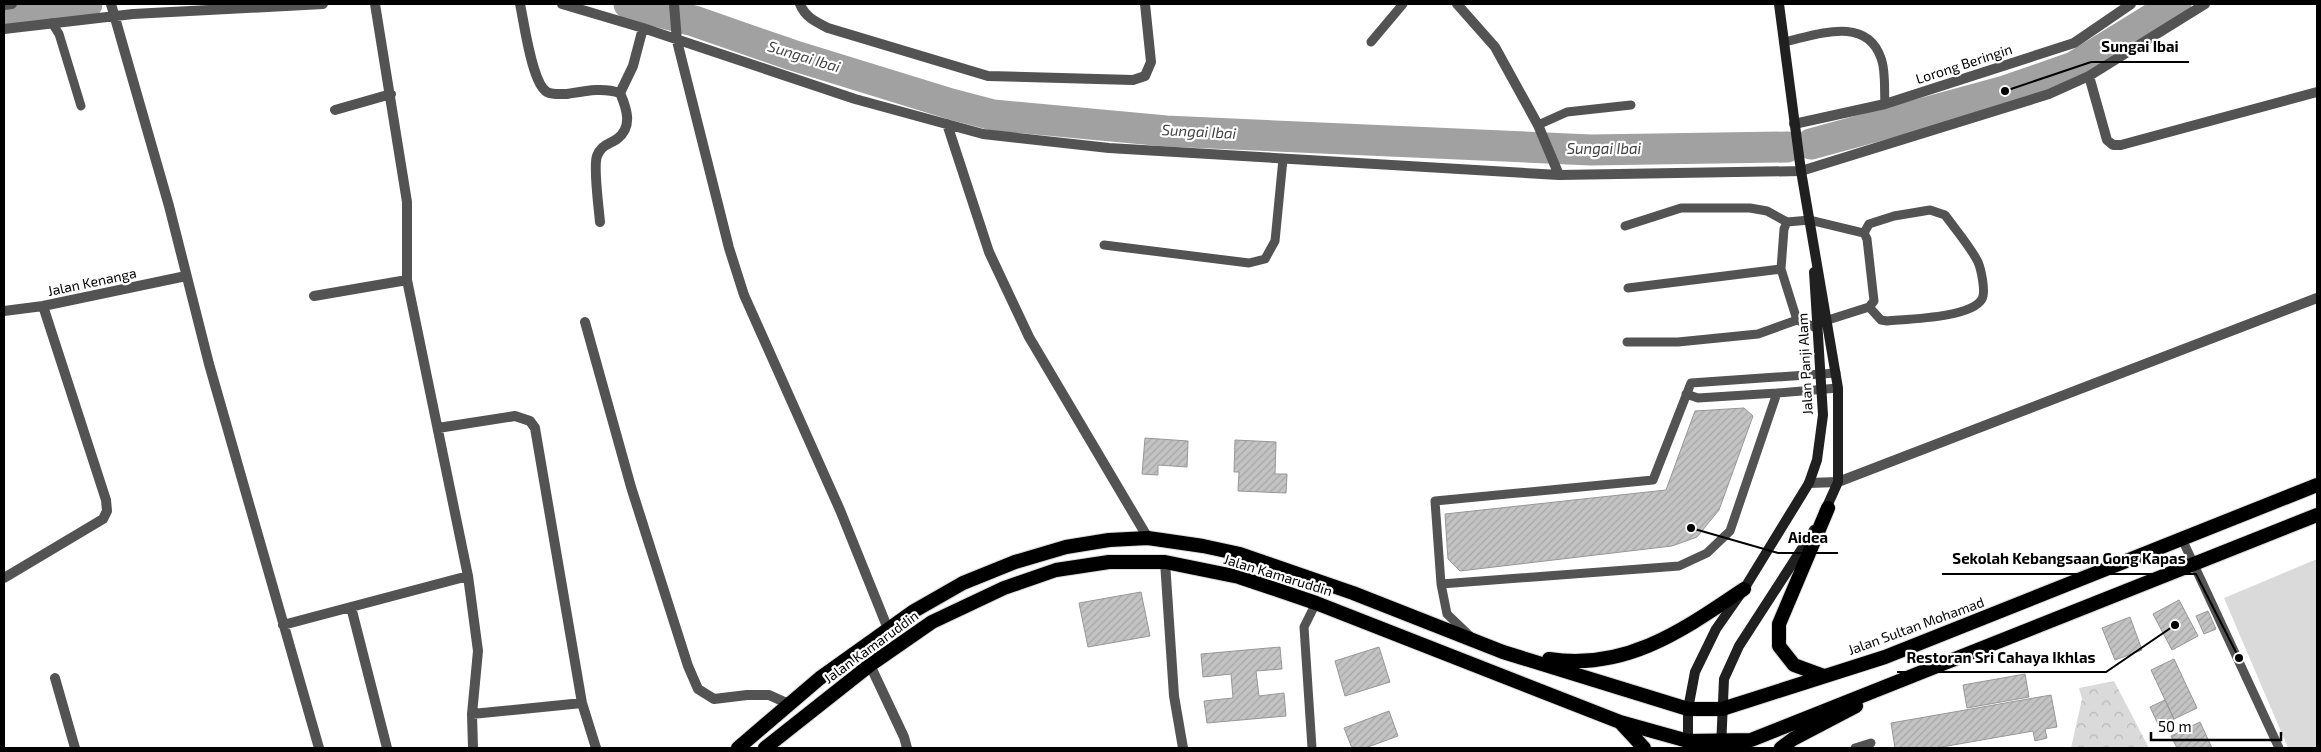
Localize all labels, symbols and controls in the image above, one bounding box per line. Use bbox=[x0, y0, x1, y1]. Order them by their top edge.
callout: Sungai Ibai bbox=[2091, 32, 2189, 62]
water label: Sungai Ibai bbox=[766, 37, 843, 76]
text: Sungai Ibai bbox=[2101, 37, 2179, 55]
street label: Lorong Beringin bbox=[1913, 40, 2014, 87]
water label: Sungai Ibai bbox=[1161, 120, 1237, 142]
water label: Sungai Ibai bbox=[1567, 139, 1642, 157]
street label: Jalan Kenanga bbox=[46, 264, 138, 299]
street label: Jalan Panji Alam bbox=[1793, 313, 1816, 415]
callout: Aidea bbox=[1778, 523, 1838, 553]
text: Aidea bbox=[1788, 528, 1828, 546]
callout: Sekolah Kebangsaan Gong Kapas bbox=[1942, 544, 2196, 574]
text: Sekolah Kebangsaan Gong Kapas bbox=[1952, 549, 2186, 567]
street label: Jalan Kamaruddin bbox=[1222, 550, 1335, 599]
street label: Jalan Sultan Mohamad bbox=[1845, 593, 1986, 658]
street label: Jalan Kamaruddin bbox=[820, 607, 921, 687]
callout: Restoran Sri Cahaya Ikhlas bbox=[1897, 642, 2106, 672]
text: Restoran Sri Cahaya Ikhlas bbox=[1906, 648, 2096, 667]
scale bar bbox=[2151, 710, 2281, 742]
text: 50 m bbox=[2158, 717, 2192, 735]

